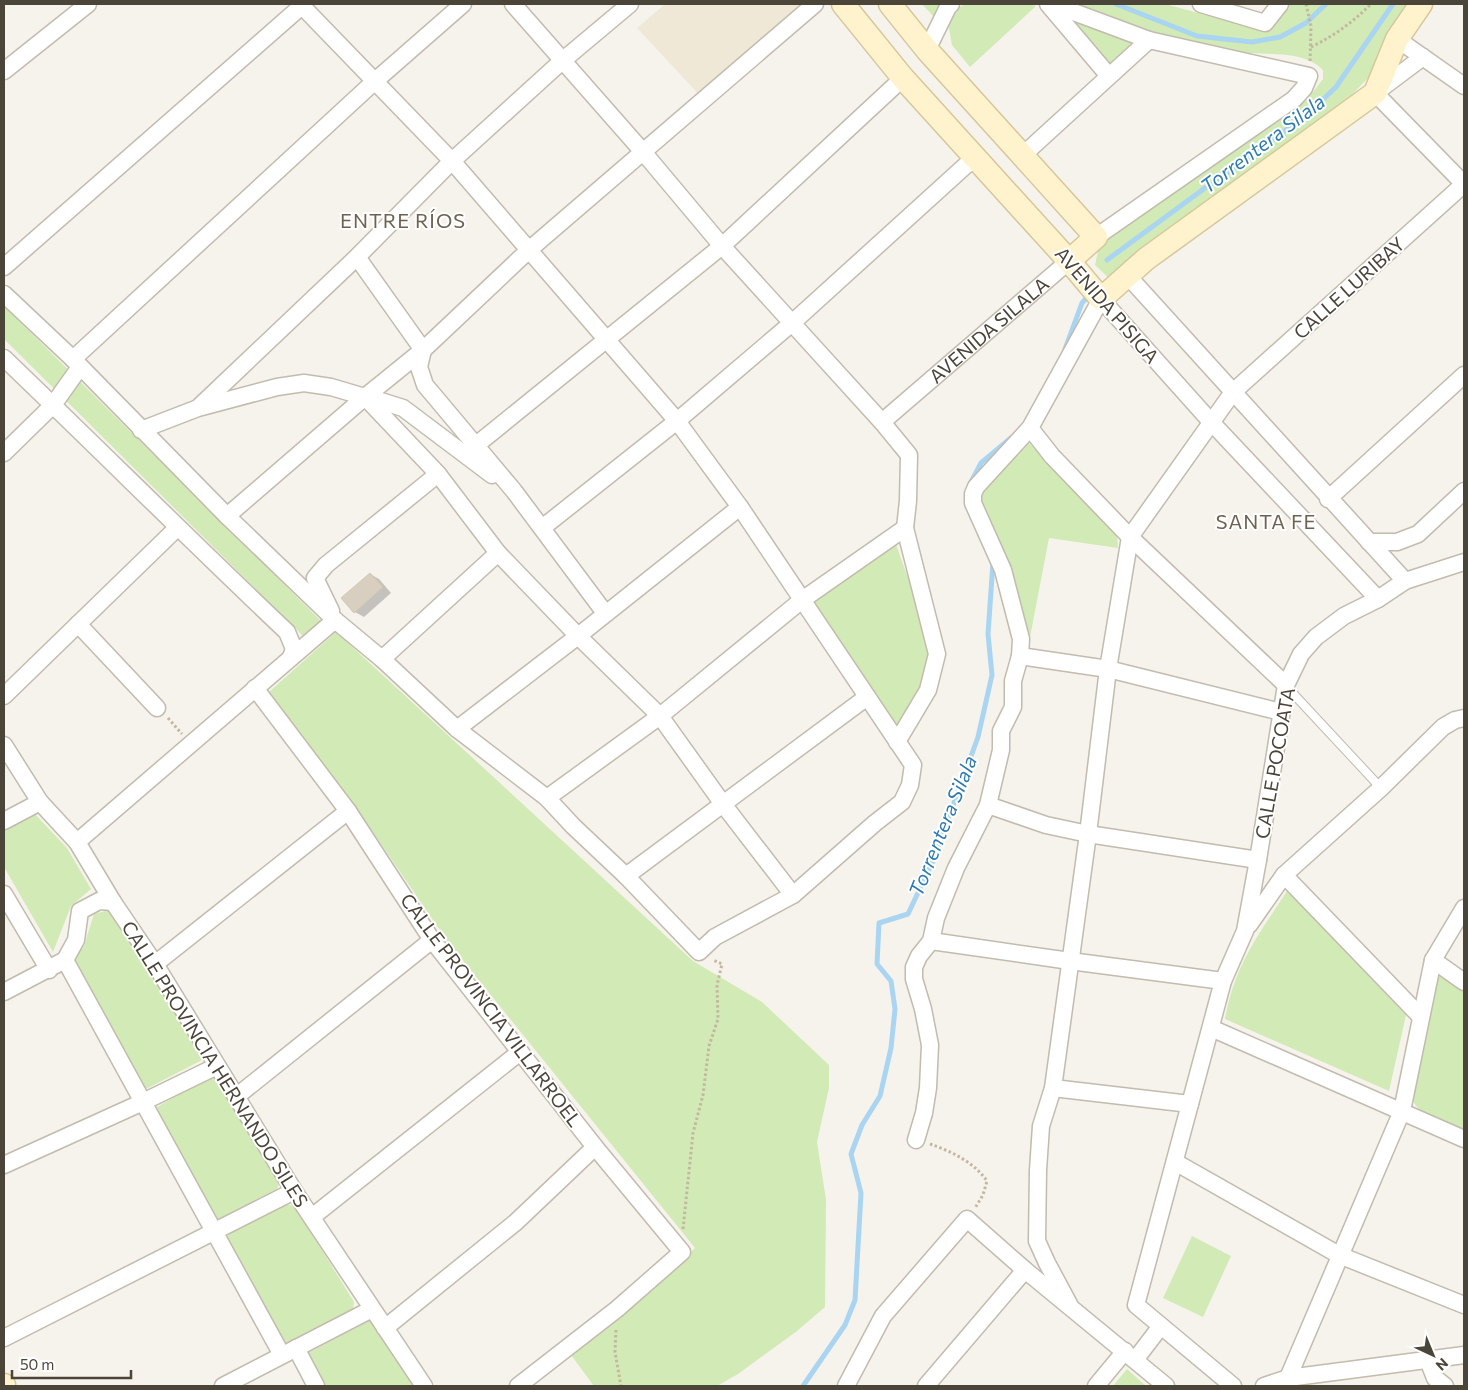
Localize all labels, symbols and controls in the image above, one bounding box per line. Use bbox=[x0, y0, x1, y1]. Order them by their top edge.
water label: Torrentera Silala bbox=[1195, 89, 1329, 198]
district label: ENTRE RÍOS bbox=[340, 208, 466, 232]
street label: CALLE LURIBAY bbox=[1288, 232, 1409, 343]
street label: AVENIDA PISIGA bbox=[1051, 242, 1164, 368]
street label: AVENIDA SILALA bbox=[924, 272, 1053, 387]
district label: SANTA FE bbox=[1216, 509, 1316, 533]
street label: CALLE POCOATA bbox=[1250, 685, 1299, 840]
water label: Torrentera Silala bbox=[903, 752, 981, 899]
street label: CALLE PROVINCIA VILLARROEL bbox=[396, 889, 587, 1131]
street label: CALLE PROVINCIA HERNANDO SILES bbox=[117, 916, 313, 1211]
north arrow bbox=[1408, 1330, 1458, 1380]
scale bar bbox=[12, 1348, 131, 1380]
text: 50 m bbox=[20, 1355, 54, 1373]
text: N bbox=[1433, 1355, 1452, 1374]

